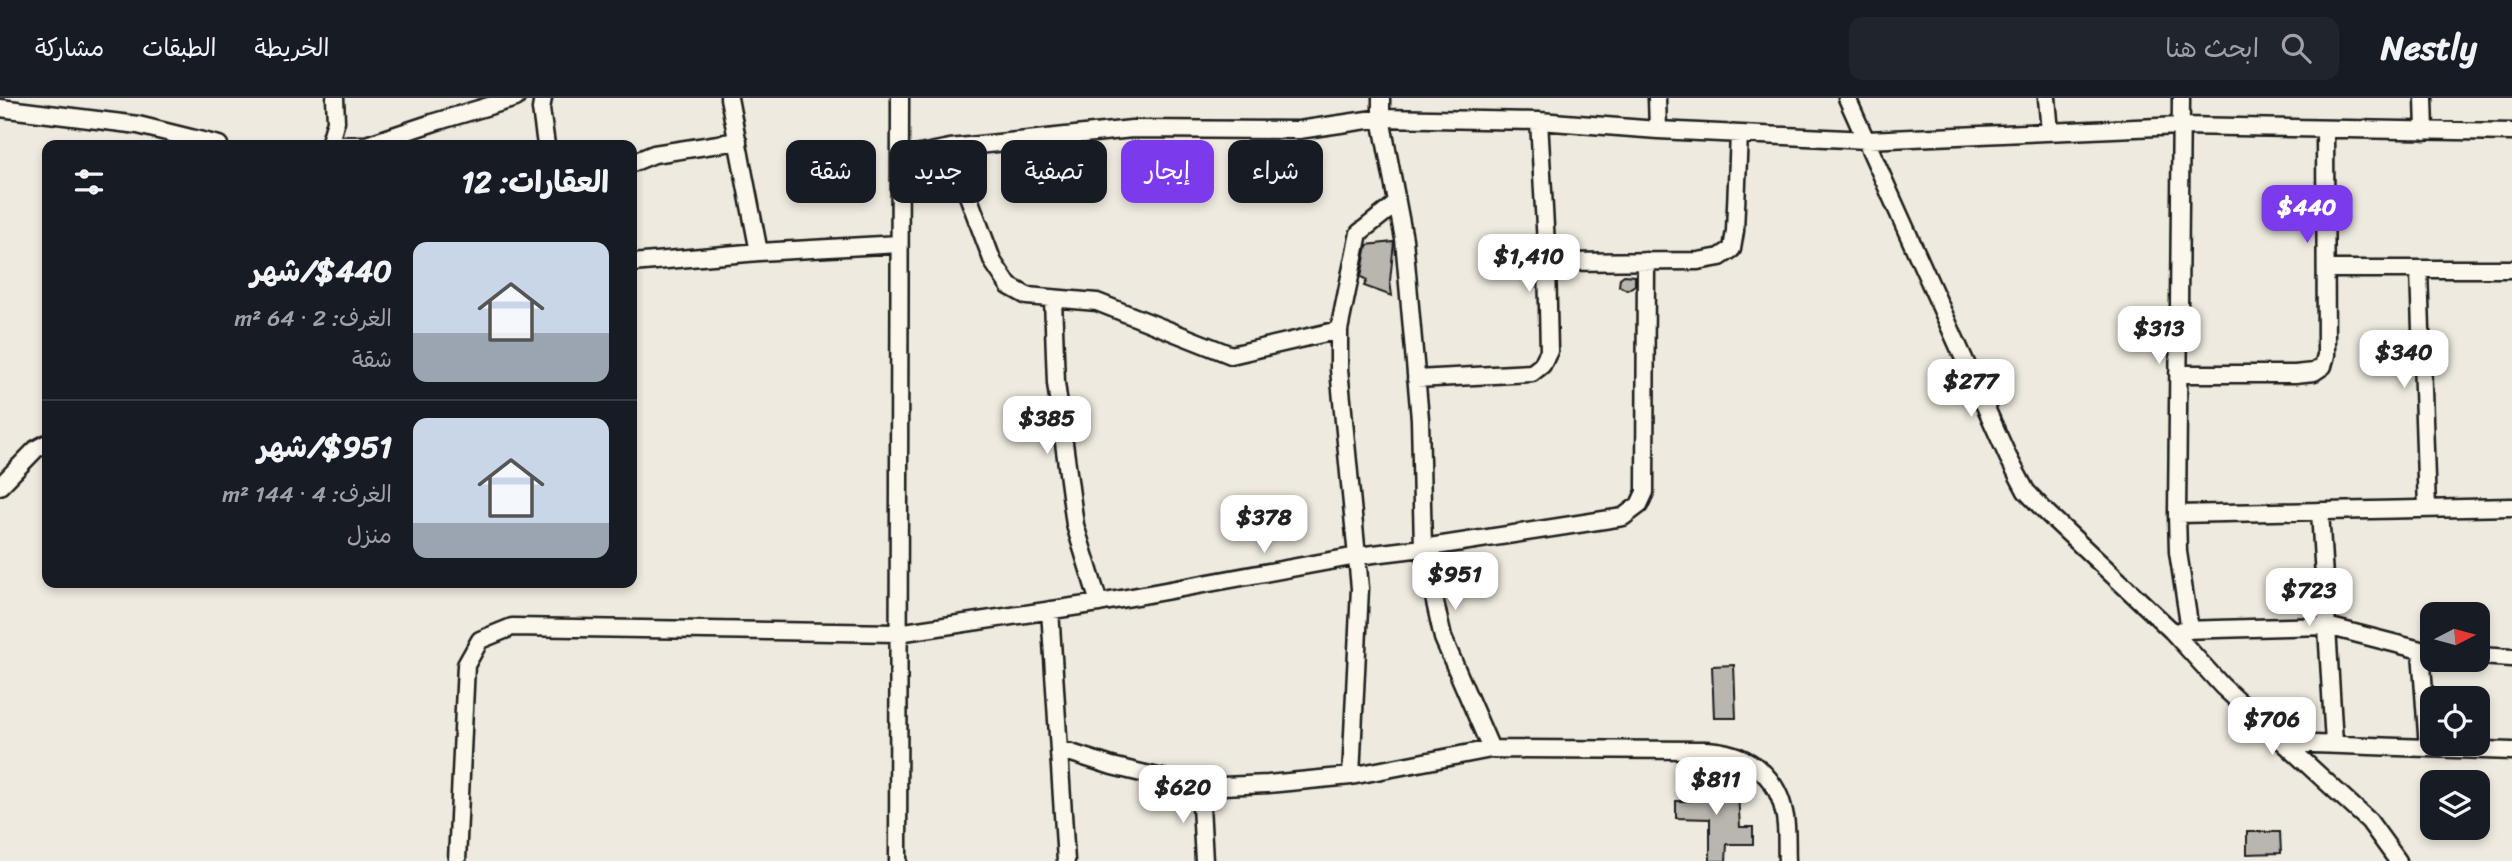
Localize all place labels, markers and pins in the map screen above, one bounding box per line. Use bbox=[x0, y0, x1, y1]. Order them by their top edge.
pin: $440 bbox=[2266, 186, 2348, 245]
pin: $1,410 bbox=[1472, 234, 1586, 294]
pin: $313 bbox=[2118, 306, 2200, 366]
pin: $340 bbox=[2363, 330, 2445, 390]
pin: $277 bbox=[1930, 360, 2012, 419]
pin: $385 bbox=[1006, 396, 1088, 456]
pin: $378 bbox=[1223, 496, 1305, 555]
pin: $951 bbox=[1414, 552, 1496, 612]
pin: $723 bbox=[2268, 568, 2350, 628]
pin: $706 bbox=[2231, 698, 2313, 757]
pin: $811 bbox=[1675, 758, 1757, 817]
pin: $620 bbox=[1142, 766, 1224, 825]

